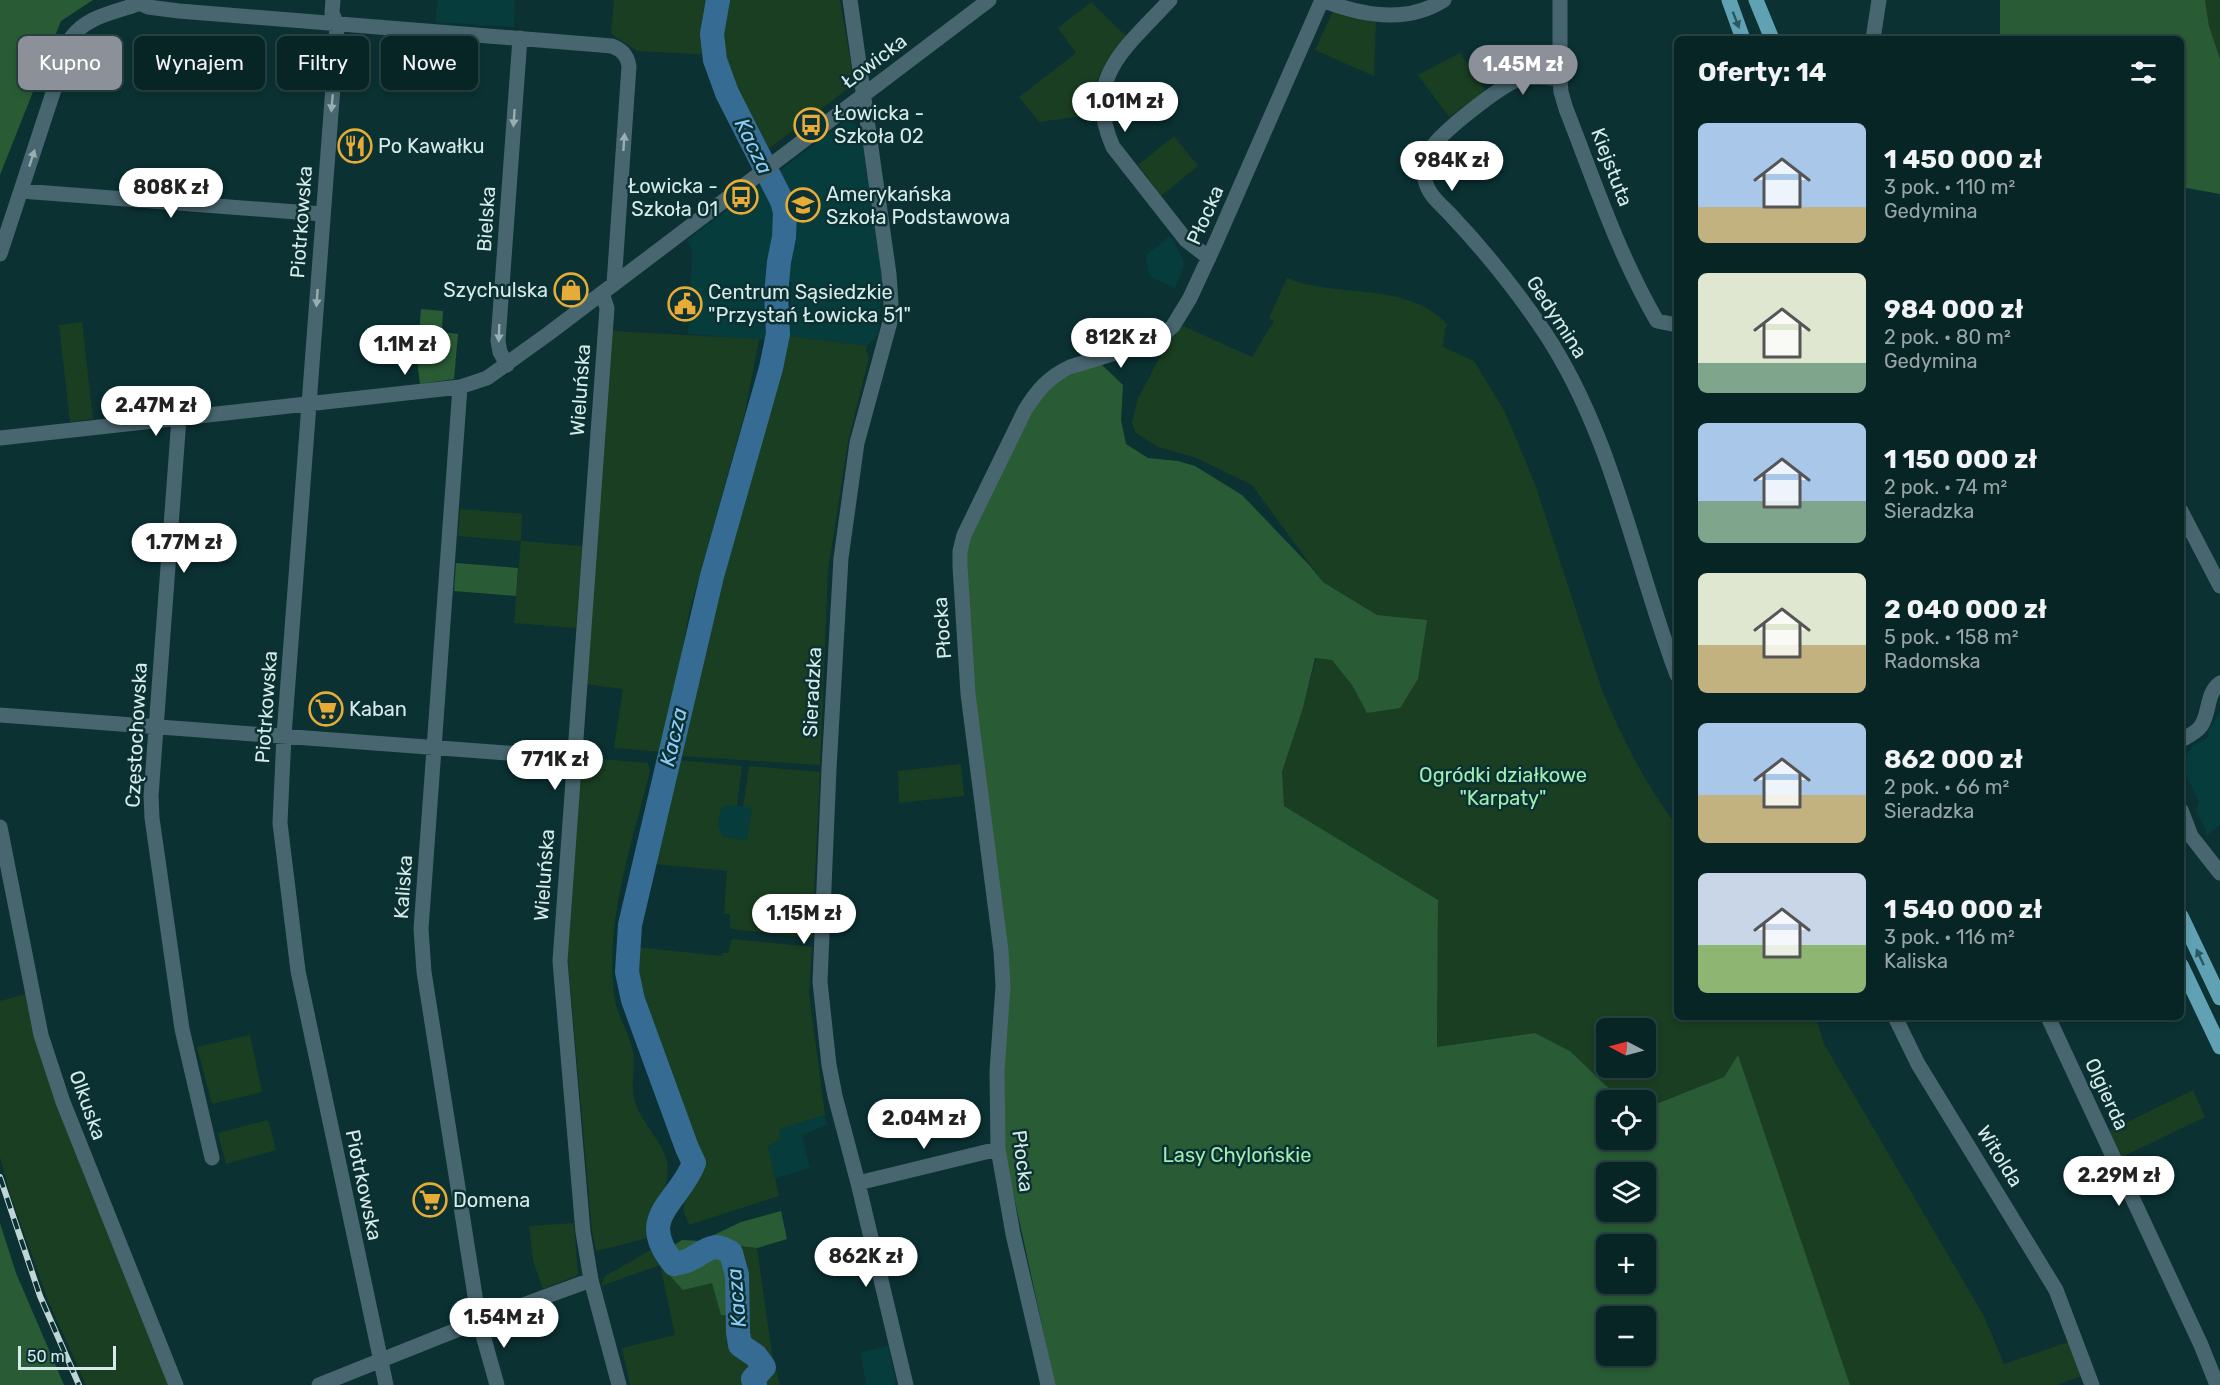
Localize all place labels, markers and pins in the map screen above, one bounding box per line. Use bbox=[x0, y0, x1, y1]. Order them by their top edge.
pin: 1.45M zł bbox=[1461, 45, 1585, 96]
pin: 1.01M zł bbox=[1063, 82, 1187, 133]
place label: Łowicka - Szkoła 02 bbox=[834, 101, 924, 148]
bus stop icon: Łowicka - Szkoła 02 bbox=[793, 107, 829, 143]
restaurant icon: Po Kawałku bbox=[337, 128, 373, 164]
place label: Po Kawałku bbox=[378, 134, 485, 158]
pin: 984K zł bbox=[1397, 141, 1507, 192]
pin: 808K zł bbox=[116, 168, 226, 219]
place label: Łowicka - Szkoła 01 bbox=[628, 174, 718, 221]
bus stop icon: Łowicka - Szkoła 01 bbox=[723, 179, 759, 215]
place label: Amerykańska Szkoła Podstawowa bbox=[826, 182, 1010, 229]
school or university icon: Amerykańska Szkoła Podstawowa bbox=[785, 187, 821, 223]
shop icon: Szychulska bbox=[553, 272, 589, 308]
place label: Szychulska bbox=[443, 278, 548, 302]
place label: Centrum Sąsiedzkie "Przystań Łowicka 51" bbox=[708, 280, 911, 327]
public building icon: Centrum Sąsiedzkie "Przystań Łowicka 51" bbox=[667, 286, 703, 322]
pin: 812K zł bbox=[1066, 318, 1176, 369]
pin: 1.1M zł bbox=[350, 325, 460, 376]
pin: 2.47M zł bbox=[94, 386, 218, 437]
pin: 1.77M zł bbox=[122, 523, 246, 574]
supermarket icon: Kaban bbox=[308, 691, 344, 727]
place label: Kaban bbox=[349, 697, 407, 721]
pin: 771K zł bbox=[500, 740, 610, 791]
pin: 1.15M zł bbox=[742, 894, 866, 945]
pin: 2.04M zł bbox=[862, 1099, 986, 1150]
pin: 2.29M zł bbox=[2057, 1156, 2181, 1207]
supermarket icon: Domena bbox=[412, 1182, 448, 1218]
place label: Domena bbox=[453, 1188, 530, 1212]
pin: 862K zł bbox=[811, 1237, 921, 1288]
pin: 1.54M zł bbox=[442, 1298, 566, 1349]

